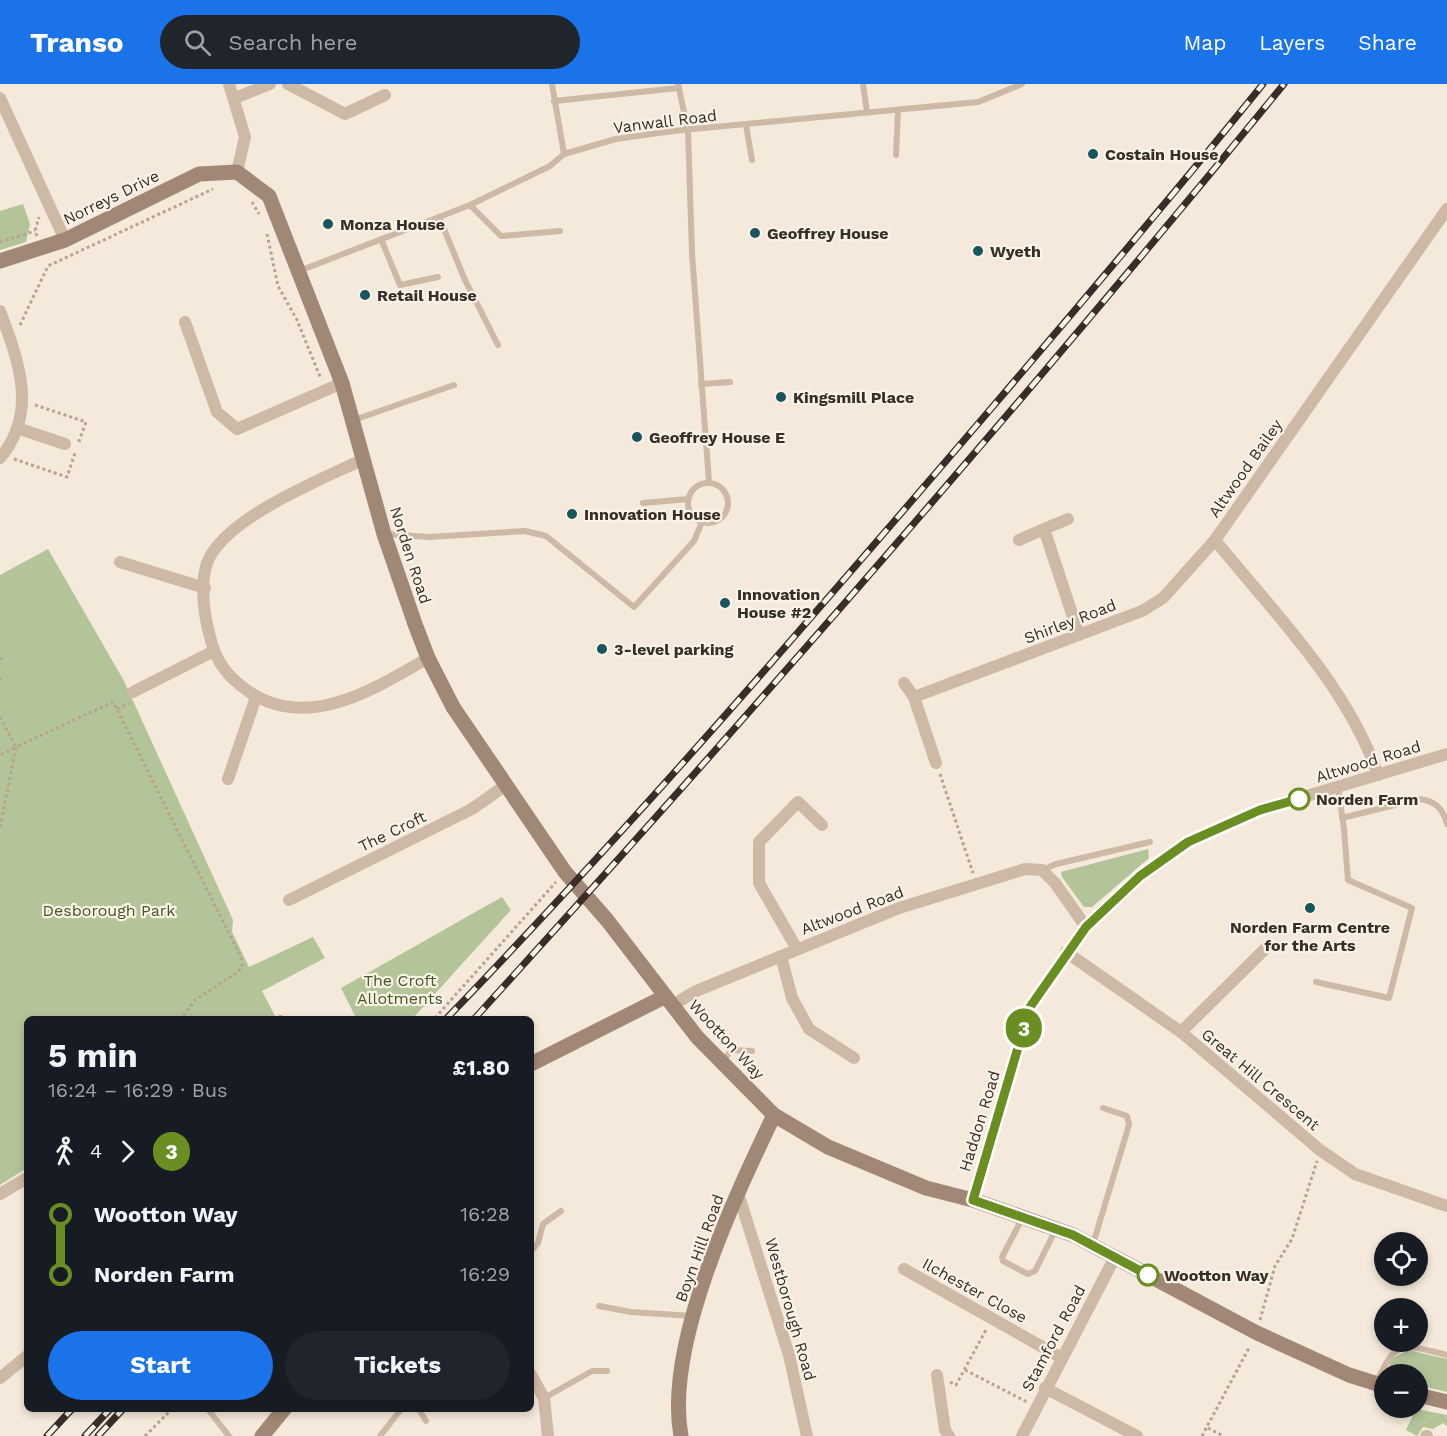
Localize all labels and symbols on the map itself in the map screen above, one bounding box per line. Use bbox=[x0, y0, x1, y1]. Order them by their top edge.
street label: Vanwall Road bbox=[612, 106, 718, 137]
place label: Costain House bbox=[1105, 145, 1219, 164]
marker: Costain House bbox=[1086, 147, 1100, 161]
street label: Norreys Drive bbox=[60, 166, 162, 229]
place label: Monza House bbox=[340, 215, 445, 234]
marker: Monza House bbox=[321, 217, 335, 231]
place label: Geoffrey House bbox=[767, 224, 888, 243]
marker: Geoffrey House bbox=[748, 226, 762, 240]
place label: Wyeth bbox=[990, 242, 1041, 261]
marker: Wyeth bbox=[971, 244, 985, 258]
place label: Retail House bbox=[377, 286, 477, 305]
marker: Retail House bbox=[358, 288, 372, 302]
place label: Kingsmill Place bbox=[793, 388, 914, 407]
marker: Kingsmill Place bbox=[774, 390, 788, 404]
street label: Altwood Bailey bbox=[1205, 415, 1287, 521]
place label: Geoffrey House E bbox=[649, 428, 785, 447]
marker: Geoffrey House E bbox=[630, 430, 644, 444]
street label: Norden Road bbox=[386, 504, 435, 606]
place label: Innovation House bbox=[584, 505, 721, 524]
marker: Innovation House bbox=[565, 507, 579, 521]
place label: Innovation House #2 bbox=[737, 585, 820, 622]
street label: Shirley Road bbox=[1021, 595, 1119, 648]
marker: Innovation House #2 bbox=[718, 596, 732, 610]
place label: 3-level parking bbox=[614, 640, 733, 659]
marker: 3-level parking bbox=[595, 642, 609, 656]
street label: Altwood Road bbox=[1313, 737, 1423, 786]
marker: Norden Farm bbox=[1288, 788, 1310, 810]
place label: Norden Farm bbox=[1316, 790, 1418, 809]
street label: The Croft bbox=[355, 807, 429, 856]
street label: Altwood Road bbox=[798, 882, 906, 939]
park label: Desborough Park bbox=[43, 901, 175, 920]
marker: Norden Farm Centre for the Arts bbox=[1303, 901, 1317, 915]
place label: Norden Farm Centre for the Arts bbox=[1230, 918, 1390, 955]
park label: The Croft Allotments bbox=[357, 971, 443, 1008]
street label: Wootton Way bbox=[685, 995, 769, 1084]
line badge: 3 bbox=[1004, 1008, 1044, 1048]
street label: Great Hill Crescent bbox=[1198, 1024, 1324, 1135]
street label: Haddon Road bbox=[955, 1068, 1004, 1174]
street label: Boyn Hill Road bbox=[671, 1192, 728, 1305]
street label: Westborough Road bbox=[761, 1236, 820, 1383]
street label: Ilchester Close bbox=[919, 1254, 1030, 1327]
marker: Wootton Way bbox=[1137, 1264, 1159, 1286]
place label: Wootton Way bbox=[1164, 1266, 1269, 1285]
street label: Stamford Road bbox=[1017, 1282, 1089, 1395]

